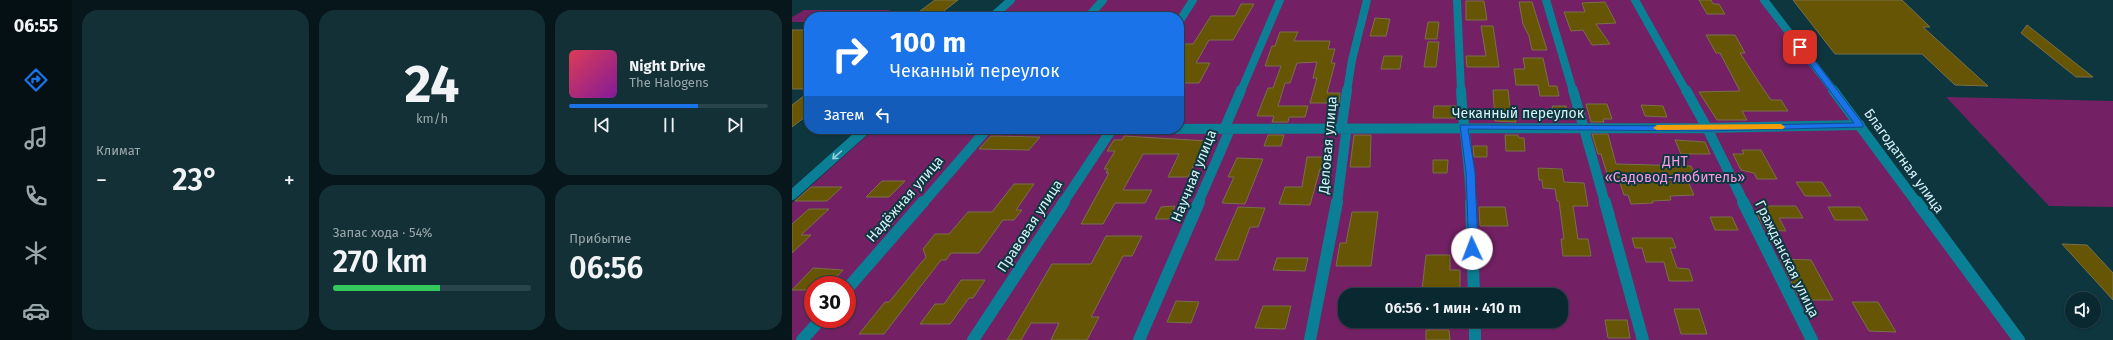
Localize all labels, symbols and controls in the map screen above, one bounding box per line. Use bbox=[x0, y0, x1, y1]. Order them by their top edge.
text: 06:55 bbox=[14, 15, 58, 37]
text: 100 m bbox=[890, 26, 966, 59]
icon: right bbox=[824, 28, 876, 80]
pin bbox=[1783, 30, 1817, 64]
icon: arrive bbox=[1789, 36, 1811, 58]
text: 24 bbox=[405, 53, 459, 116]
text: Night Drive bbox=[629, 57, 706, 75]
text: Чеканный переулок bbox=[890, 60, 1060, 82]
icon: directions bbox=[22, 66, 50, 94]
text: The Halogens bbox=[629, 75, 709, 90]
street label: Деловая улица bbox=[1315, 95, 1341, 196]
icon: left bbox=[872, 104, 894, 126]
street label: Чеканный переулок bbox=[1452, 105, 1585, 122]
street label: Благодатная улица bbox=[1860, 105, 1948, 217]
text: Затем bbox=[824, 106, 864, 124]
text: km/h bbox=[416, 111, 448, 126]
icon: previous bbox=[591, 114, 613, 136]
icon: pause bbox=[658, 114, 680, 136]
icon: next bbox=[724, 114, 746, 136]
icon: music bbox=[22, 124, 50, 152]
street label: Научная улица bbox=[1168, 127, 1220, 225]
text: Климат bbox=[96, 143, 140, 158]
one-way arrow bbox=[832, 150, 842, 160]
street label: Надёжная улица bbox=[863, 152, 947, 246]
park label: ДНТ «Садовод-любитель» bbox=[1605, 153, 1745, 186]
text: 23° bbox=[172, 162, 218, 198]
text: − bbox=[96, 167, 107, 194]
text: + bbox=[284, 167, 295, 194]
street label: Правовая улица bbox=[994, 176, 1066, 276]
icon: phone bbox=[22, 182, 50, 210]
street label: Гражданская улица bbox=[1751, 198, 1823, 320]
text: Запас хода · 54% bbox=[333, 225, 433, 240]
position arrow bbox=[1451, 228, 1493, 270]
text: Прибытие bbox=[569, 231, 631, 246]
icon: climate bbox=[22, 239, 50, 267]
text: 270 km bbox=[333, 244, 428, 280]
text: 06:56 bbox=[569, 250, 643, 286]
speed limit sign: 30 bbox=[804, 276, 856, 328]
map controls bbox=[2065, 292, 2101, 328]
button: sound bbox=[2065, 292, 2101, 328]
icon: car bbox=[22, 297, 50, 325]
text: 06:56 · 1 мин · 410 m bbox=[1385, 299, 1521, 317]

